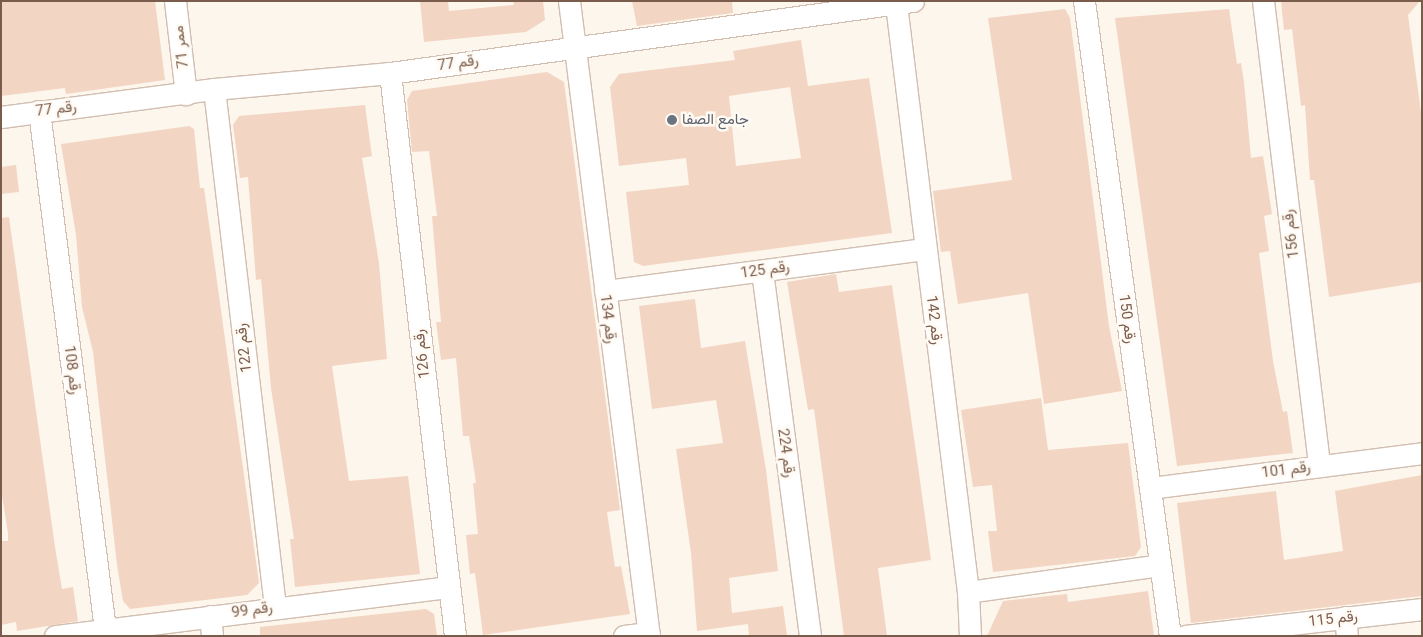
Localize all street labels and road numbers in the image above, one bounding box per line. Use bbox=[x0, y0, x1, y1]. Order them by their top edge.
street label: ممر 71 bbox=[169, 25, 193, 69]
street label: رقم 77 bbox=[436, 51, 480, 75]
street label: رقم 77 bbox=[35, 98, 77, 120]
street label: رقم 156 bbox=[1279, 208, 1303, 260]
street label: رقم 125 bbox=[739, 258, 791, 282]
street label: رقم 134 bbox=[596, 293, 620, 345]
street label: رقم 150 bbox=[1115, 293, 1139, 345]
street label: رقم 142 bbox=[922, 294, 946, 346]
street label: رقم 122 bbox=[232, 322, 256, 374]
street label: رقم 126 bbox=[410, 328, 434, 380]
street label: رقم 108 bbox=[60, 344, 84, 396]
street label: رقم 224 bbox=[774, 427, 798, 479]
street label: رقم 101 bbox=[1260, 458, 1312, 482]
street label: رقم 99 bbox=[230, 598, 274, 622]
street label: رقم 115 bbox=[1307, 607, 1359, 631]

